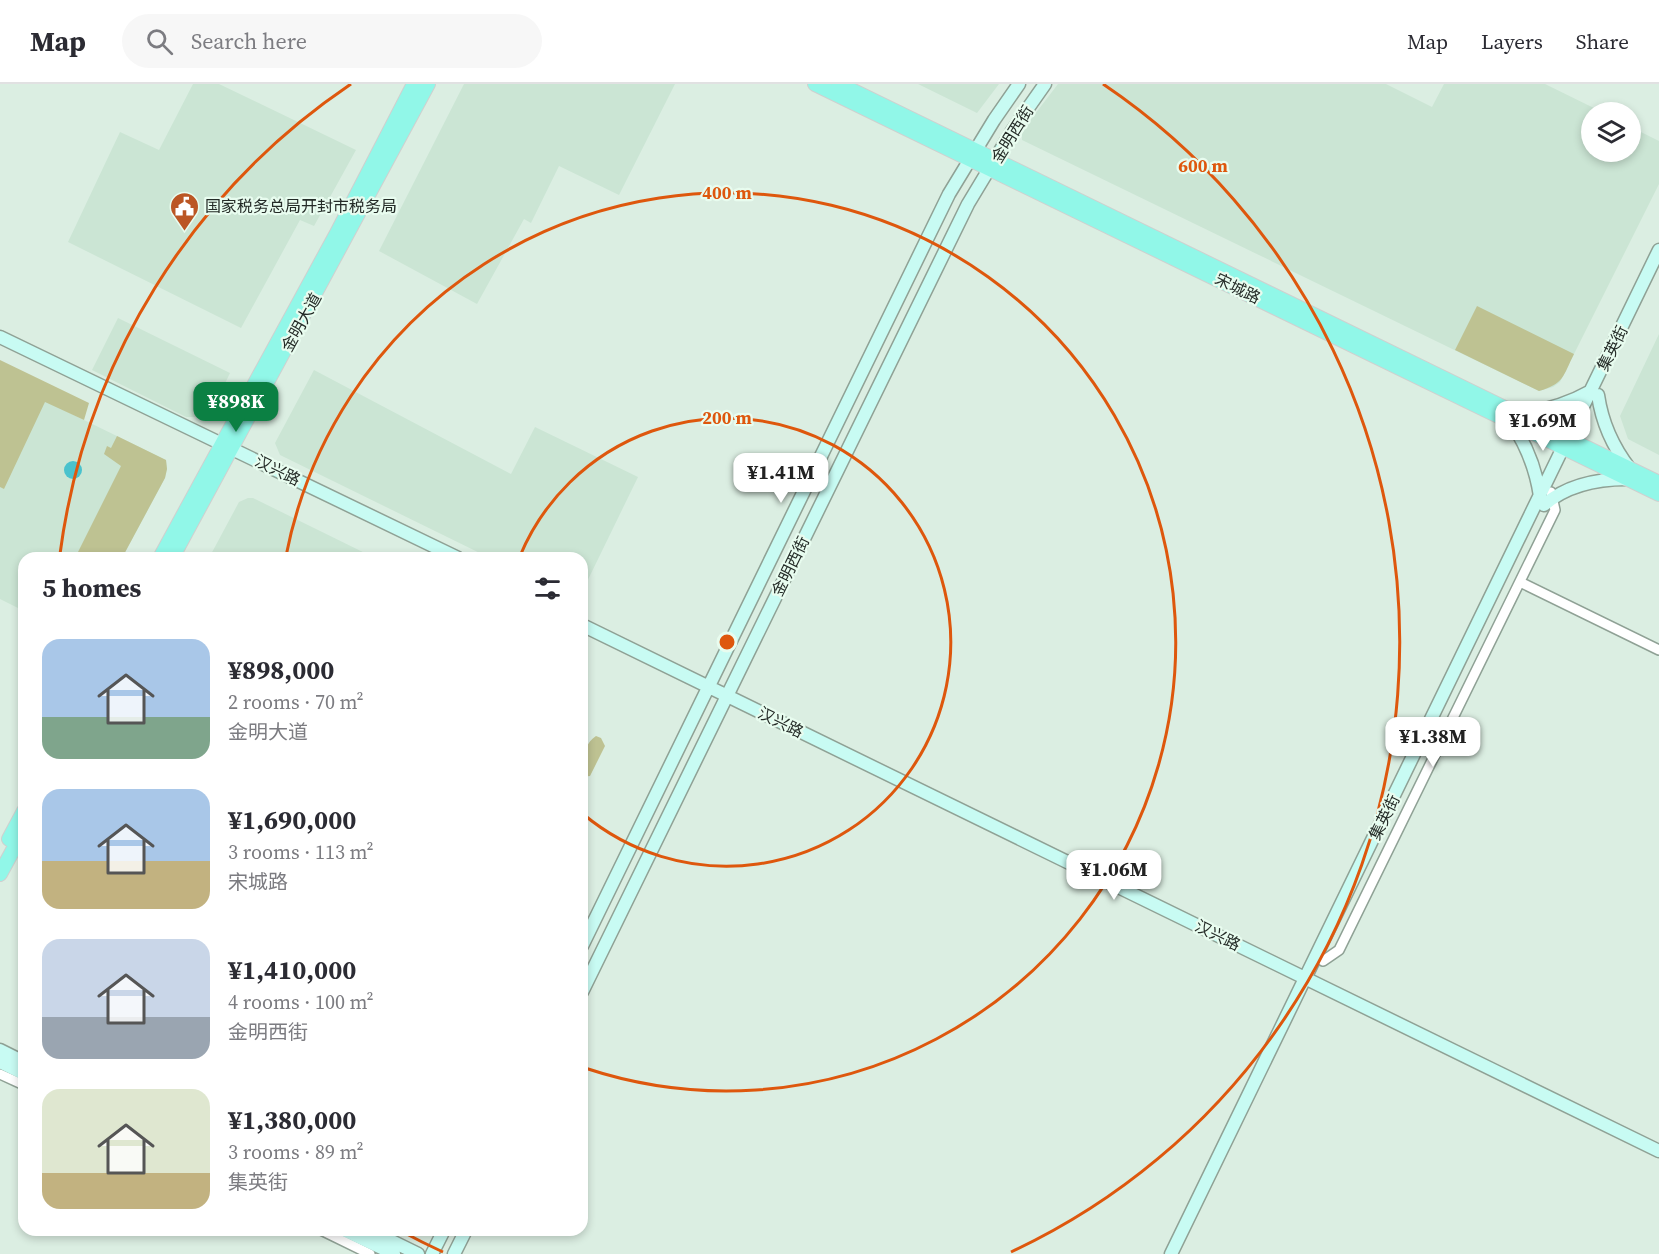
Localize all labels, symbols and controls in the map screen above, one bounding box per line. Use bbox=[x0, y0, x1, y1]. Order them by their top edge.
search box bbox=[122, 14, 542, 68]
text: Map bbox=[30, 22, 86, 60]
icon: search bbox=[143, 25, 176, 58]
text: Search here bbox=[191, 26, 307, 56]
text: Map bbox=[1407, 27, 1448, 56]
text: Layers bbox=[1481, 27, 1543, 56]
text: Share bbox=[1576, 27, 1629, 56]
street label: 金明西街 bbox=[986, 101, 1038, 167]
map controls bbox=[1581, 102, 1641, 162]
button: layers bbox=[1581, 102, 1641, 162]
text: 600 m bbox=[1178, 153, 1228, 178]
text: 400 m bbox=[702, 180, 752, 205]
public building icon: 国家税务总局开封市税务局 bbox=[168, 190, 200, 232]
place label: 国家税务总局开封市税务局 bbox=[205, 195, 397, 217]
street label: 宋城路 bbox=[1212, 268, 1264, 308]
street label: 金明大道 bbox=[276, 289, 326, 355]
street label: 集英街 bbox=[1592, 322, 1632, 374]
pin: ¥898K bbox=[194, 382, 278, 433]
text: ¥898K bbox=[207, 387, 265, 415]
pin: ¥1.69M bbox=[1494, 401, 1592, 452]
text: 200 m bbox=[702, 405, 752, 430]
text: ¥1.69M bbox=[1509, 406, 1577, 434]
street label: 汉兴路 bbox=[252, 450, 304, 490]
pin: ¥1.41M bbox=[732, 453, 830, 504]
text: ¥1.41M bbox=[747, 458, 815, 486]
street label: 金明西街 bbox=[766, 532, 814, 600]
text: 5 homes bbox=[42, 570, 141, 606]
icon: filters bbox=[531, 572, 564, 605]
centre of rings bbox=[717, 632, 737, 652]
text: ¥898,000 bbox=[228, 652, 334, 688]
icon: home bbox=[90, 663, 162, 735]
text: 2 rooms · 70 m² bbox=[228, 688, 364, 716]
street label: 汉兴路 bbox=[755, 702, 807, 742]
pin: ¥1.38M bbox=[1384, 717, 1482, 768]
text: 金明大道 bbox=[228, 718, 308, 746]
text: ¥1.38M bbox=[1399, 722, 1467, 750]
street label: 集英街 bbox=[1364, 791, 1404, 843]
text: ¥1,690,000 bbox=[228, 802, 356, 838]
icon: home bbox=[90, 813, 162, 885]
text: 3 rooms · 113 m² bbox=[228, 838, 374, 866]
pin: ¥1.06M bbox=[1065, 850, 1163, 901]
text: ¥1.06M bbox=[1080, 855, 1148, 883]
text: 宋城路 bbox=[228, 868, 288, 896]
street label: 汉兴路 bbox=[1192, 915, 1244, 955]
text: ¥1,410,000 bbox=[228, 952, 356, 988]
icon: home bbox=[90, 963, 162, 1035]
text: 4 rooms · 100 m² bbox=[228, 988, 374, 1016]
text: 金明西街 bbox=[228, 1018, 308, 1046]
text: ¥1,380,000 bbox=[228, 1102, 356, 1138]
icon: home bbox=[90, 1113, 162, 1185]
text: 3 rooms · 89 m² bbox=[228, 1138, 364, 1166]
text: 集英街 bbox=[228, 1168, 288, 1196]

